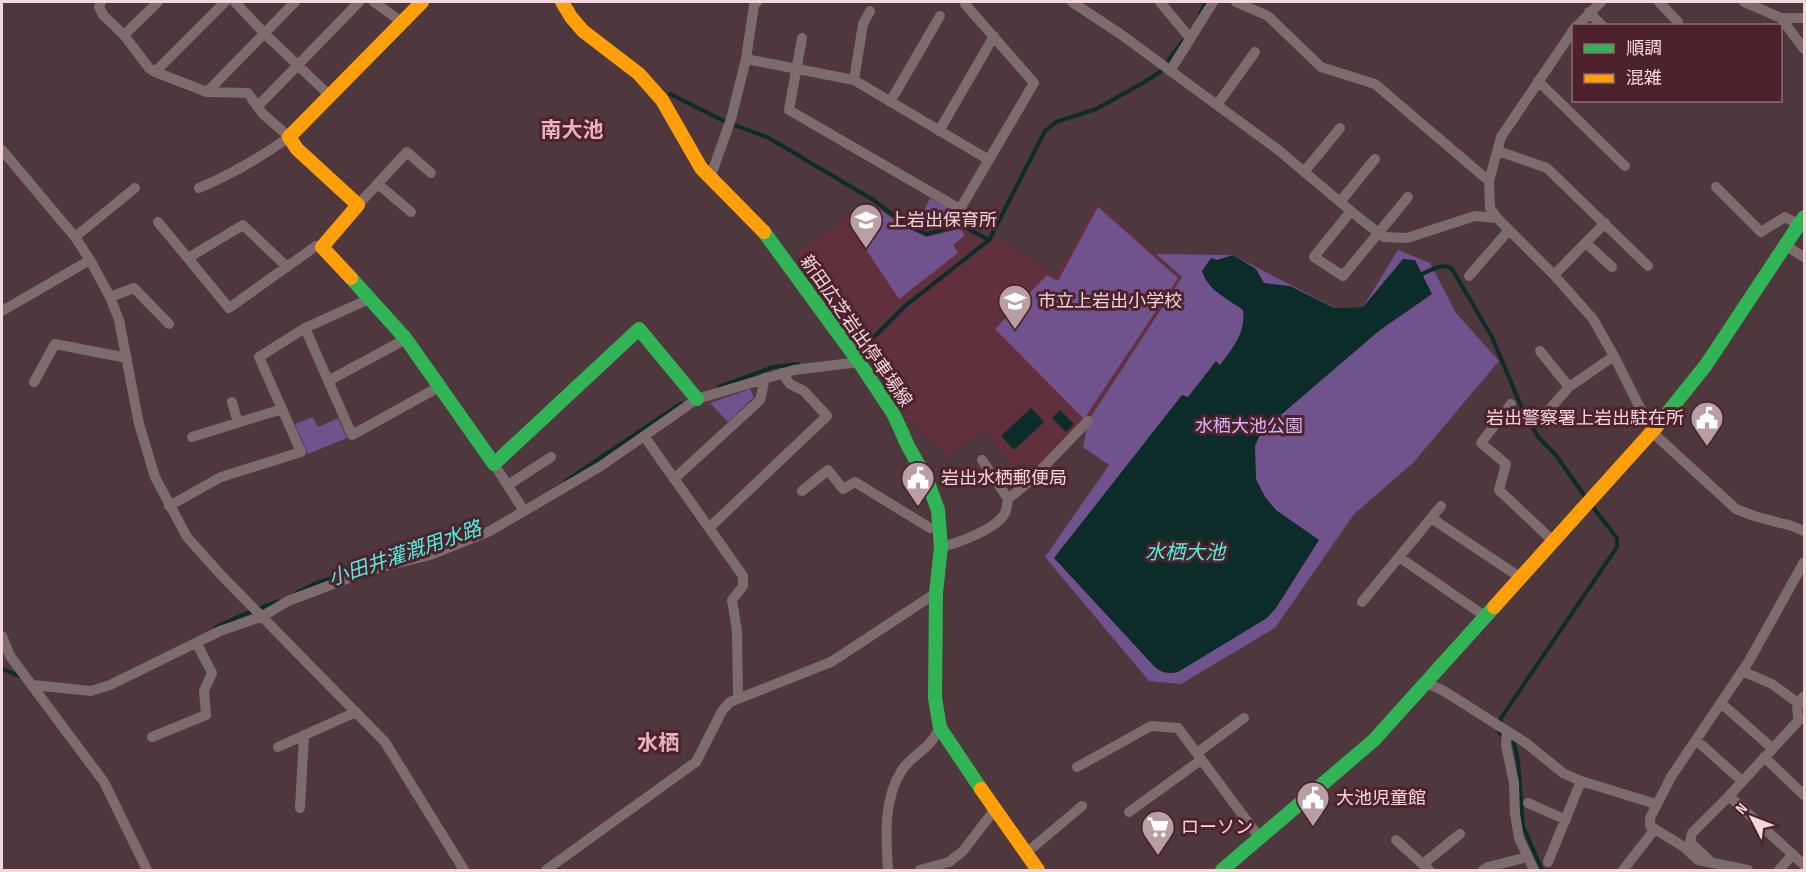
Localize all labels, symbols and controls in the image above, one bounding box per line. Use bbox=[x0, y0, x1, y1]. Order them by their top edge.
legend bbox=[1572, 24, 1782, 102]
text: 順調 bbox=[1626, 38, 1662, 59]
text: 混雑 bbox=[1626, 68, 1662, 89]
district label: 南大池 bbox=[541, 118, 604, 143]
school or university icon: 上岩出保育所 bbox=[848, 202, 884, 249]
place label: 上岩出保育所 bbox=[889, 210, 997, 231]
street label: 新田広芝岩出停車場線 bbox=[796, 251, 916, 411]
school or university icon: 市立上岩出小学校 bbox=[997, 283, 1033, 330]
place label: 市立上岩出小学校 bbox=[1038, 291, 1182, 312]
public building icon: 岩出警察署上岩出駐在所 bbox=[1689, 400, 1725, 447]
place label: 岩出警察署上岩出駐在所 bbox=[1486, 408, 1684, 429]
park label: 水栖大池公園 bbox=[1195, 416, 1303, 437]
public building icon: 岩出水栖郵便局 bbox=[900, 460, 936, 507]
place label: 岩出水栖郵便局 bbox=[941, 468, 1067, 489]
water label: 小田井灌漑用水路 bbox=[325, 516, 486, 591]
water label: 水栖大池 bbox=[1145, 541, 1227, 565]
district label: 水栖 bbox=[637, 731, 679, 756]
public building icon: 大池児童館 bbox=[1295, 780, 1331, 827]
place label: 大池児童館 bbox=[1336, 788, 1426, 809]
north arrow bbox=[1722, 788, 1782, 848]
text: N bbox=[1732, 799, 1752, 818]
supermarket icon: ローソン bbox=[1140, 809, 1176, 856]
place label: ローソン bbox=[1181, 817, 1253, 838]

